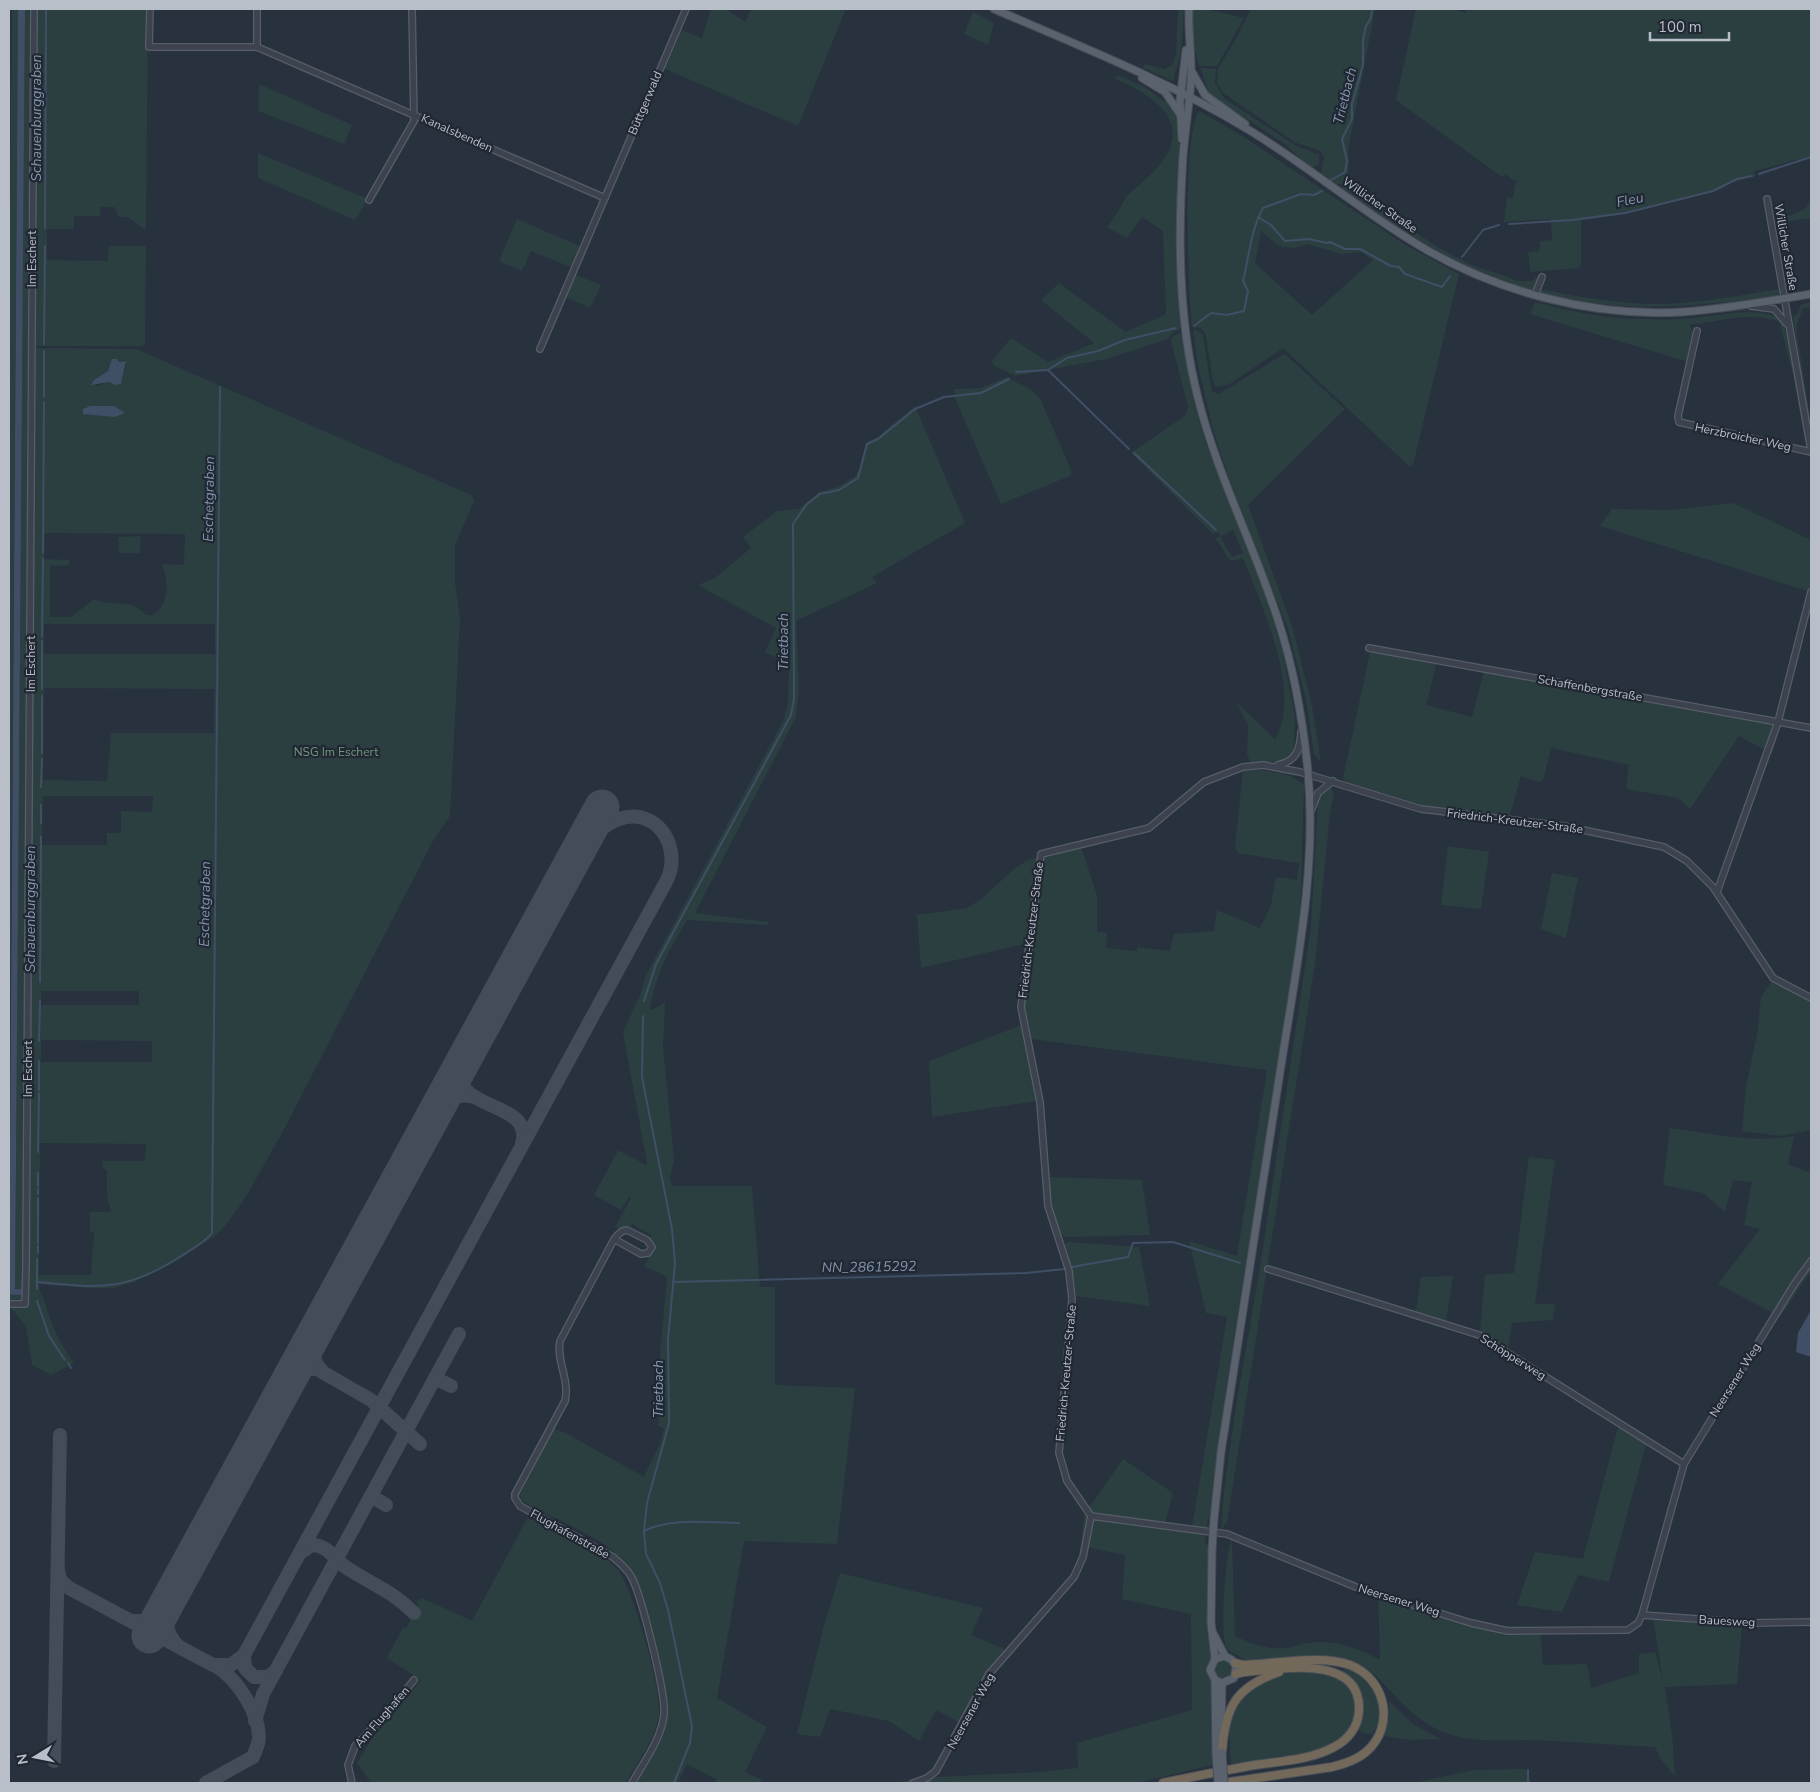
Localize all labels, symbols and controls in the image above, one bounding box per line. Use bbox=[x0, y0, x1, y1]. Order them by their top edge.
scale bar bbox=[1650, 10, 1729, 42]
text: 100 m bbox=[1658, 17, 1702, 37]
water label: Schauenburggraben bbox=[27, 54, 46, 182]
water label: Trietbach bbox=[1329, 66, 1361, 126]
street label: Büttgerwald bbox=[624, 69, 666, 137]
street label: Kanalsbenden bbox=[419, 110, 495, 156]
street label: Willicher Straße bbox=[1339, 173, 1421, 237]
water label: Fleu bbox=[1615, 188, 1645, 212]
street label: Willicher Straße bbox=[1770, 202, 1802, 292]
street label: Im Eschert bbox=[24, 230, 40, 287]
street label: Herzbroicher Weg bbox=[1693, 419, 1793, 455]
water label: Eschetgraben bbox=[199, 456, 219, 542]
water label: Trietbach bbox=[774, 613, 793, 671]
street label: Im Eschert bbox=[23, 635, 39, 692]
street label: Schaffenbergstraße bbox=[1536, 671, 1644, 705]
park label: NSG Im Eschert bbox=[294, 744, 379, 760]
street label: Friedrich-Kreutzer-Straße bbox=[1446, 805, 1584, 837]
water label: Schauenburggraben bbox=[21, 845, 40, 973]
water label: Eschetgraben bbox=[195, 861, 215, 947]
street label: Friedrich-Kreutzer-Straße bbox=[1015, 861, 1047, 999]
street label: Im Eschert bbox=[20, 1040, 36, 1097]
water label: NN_28615292 bbox=[821, 1257, 917, 1277]
street label: Friedrich-Kreutzer-Straße bbox=[1052, 1304, 1080, 1442]
street label: Schöpperweg bbox=[1477, 1330, 1549, 1384]
street label: Neersener Weg bbox=[1706, 1340, 1764, 1420]
water label: Trietbach bbox=[649, 1360, 668, 1418]
street label: Flughafenstraße bbox=[527, 1506, 613, 1562]
street label: Neersener Weg bbox=[1356, 1580, 1442, 1620]
street label: Bauesweg bbox=[1698, 1612, 1756, 1630]
street label: Neersener Weg bbox=[944, 1670, 998, 1752]
street label: Am Flughafen bbox=[351, 1683, 413, 1751]
north arrow bbox=[10, 1732, 60, 1782]
text: N bbox=[12, 1752, 33, 1766]

